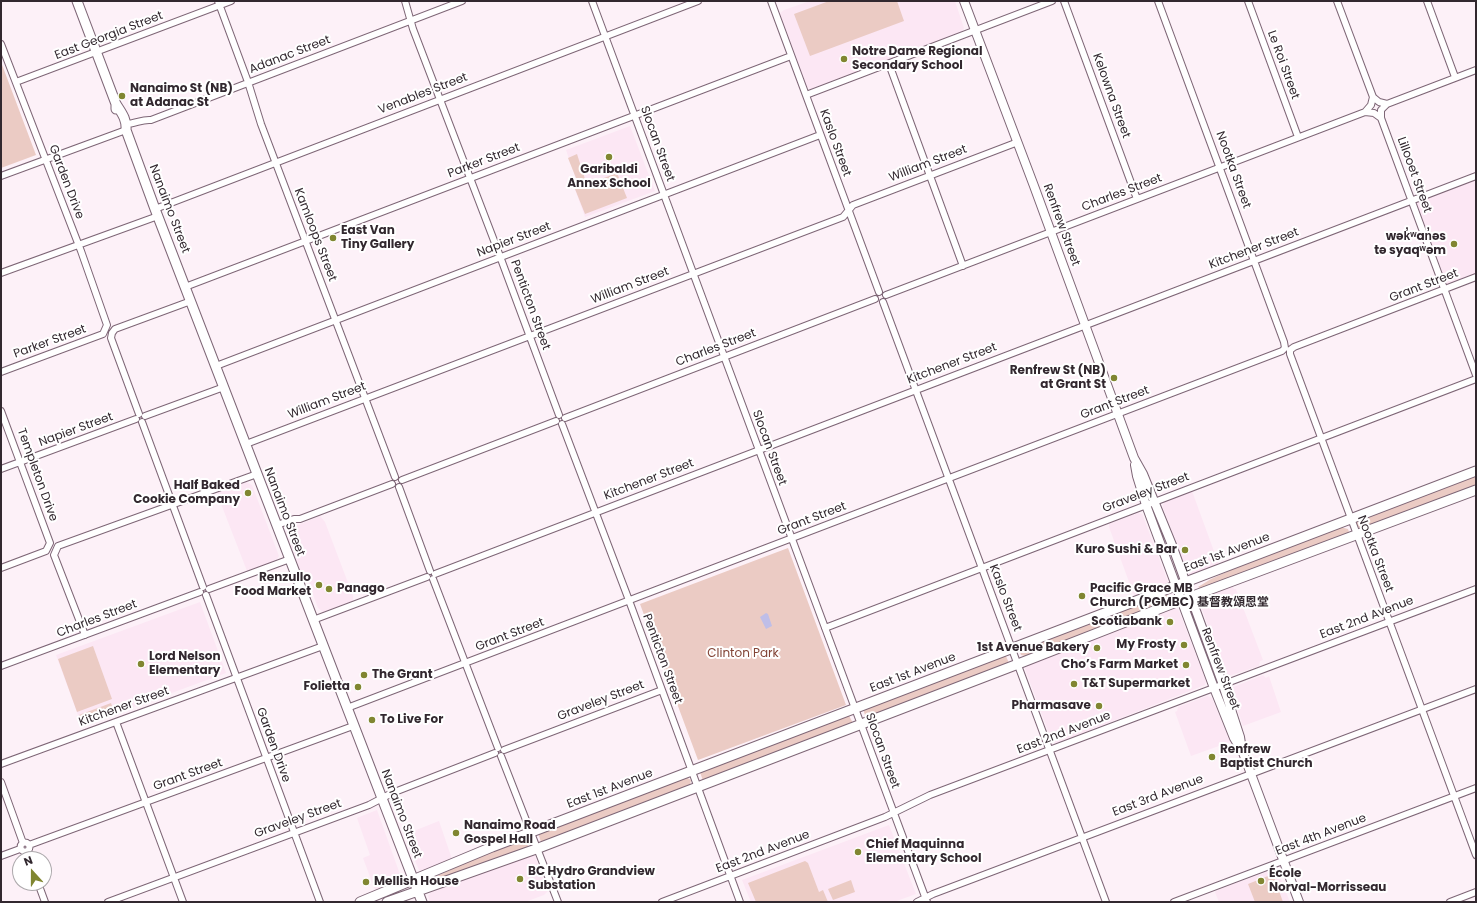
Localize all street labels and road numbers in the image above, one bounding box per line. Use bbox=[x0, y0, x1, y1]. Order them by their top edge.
street label: East Georgia Street bbox=[53, 9, 165, 63]
street label: Le Roi Street bbox=[1264, 29, 1302, 101]
street label: Adanac Street bbox=[247, 33, 333, 77]
street label: Kelowna Street bbox=[1089, 52, 1133, 140]
street label: Venables Street bbox=[376, 70, 470, 118]
street label: Slocan Street bbox=[637, 104, 677, 184]
street label: Kaslo Street bbox=[816, 107, 854, 179]
street label: Nootka Street bbox=[1212, 130, 1254, 210]
street label: Lillooet Street bbox=[1394, 135, 1434, 215]
street label: Parker Street bbox=[446, 141, 522, 181]
street label: Garden Drive bbox=[45, 143, 87, 221]
street label: William Street bbox=[887, 143, 969, 185]
street label: Nanaimo Street bbox=[145, 163, 193, 255]
street label: Charles Street bbox=[1080, 171, 1164, 215]
street label: Renfrew Street bbox=[1039, 182, 1083, 268]
street label: Kamloops Street bbox=[291, 186, 339, 284]
street label: Napier Street bbox=[475, 219, 553, 261]
street label: Kitchener Street bbox=[1207, 225, 1301, 273]
street label: Penticton Street bbox=[507, 258, 553, 352]
street label: William Street bbox=[589, 265, 671, 307]
street label: Grant Street bbox=[1388, 266, 1460, 306]
street label: Parker Street bbox=[12, 322, 88, 362]
street label: Charles Street bbox=[674, 326, 758, 370]
street label: Kitchener Street bbox=[905, 340, 999, 388]
street label: William Street bbox=[286, 380, 368, 422]
street label: Grant Street bbox=[1079, 383, 1151, 423]
street label: Slocan Street bbox=[749, 408, 789, 488]
street label: Napier Street bbox=[37, 410, 115, 450]
street label: Templeton Drive bbox=[14, 427, 60, 523]
street label: Kitchener Street bbox=[602, 456, 696, 504]
street label: Nanaimo Street bbox=[260, 466, 308, 558]
street label: Graveley Street bbox=[1101, 470, 1191, 516]
street label: Grant Street bbox=[776, 499, 848, 539]
street label: Nootka Street bbox=[1354, 514, 1396, 594]
street label: East 1st Avenue bbox=[1182, 530, 1272, 576]
street label: Kaslo Street bbox=[986, 562, 1024, 634]
street label: East 2nd Avenue bbox=[1318, 594, 1416, 642]
street label: Charles Street bbox=[55, 597, 139, 641]
street label: Penticton Street bbox=[639, 612, 685, 706]
street label: Grant Street bbox=[474, 615, 546, 655]
street label: Renfrew Street bbox=[1198, 626, 1242, 712]
street label: East 1st Avenue bbox=[868, 650, 958, 696]
street label: Graveley Street bbox=[556, 678, 646, 724]
street label: Kitchener Street bbox=[77, 684, 171, 730]
street label: Garden Drive bbox=[253, 706, 293, 784]
street label: East 2nd Avenue bbox=[1015, 709, 1113, 757]
street label: Slocan Street bbox=[862, 711, 902, 791]
street label: Grant Street bbox=[152, 756, 224, 794]
street label: East 1st Avenue bbox=[565, 766, 655, 812]
street label: Nanaimo Street bbox=[377, 768, 425, 860]
street label: East 3rd Avenue bbox=[1111, 772, 1205, 820]
street label: Graveley Street bbox=[253, 797, 343, 841]
street label: East 4th Avenue bbox=[1274, 811, 1368, 859]
street label: East 2nd Avenue bbox=[714, 828, 812, 876]

